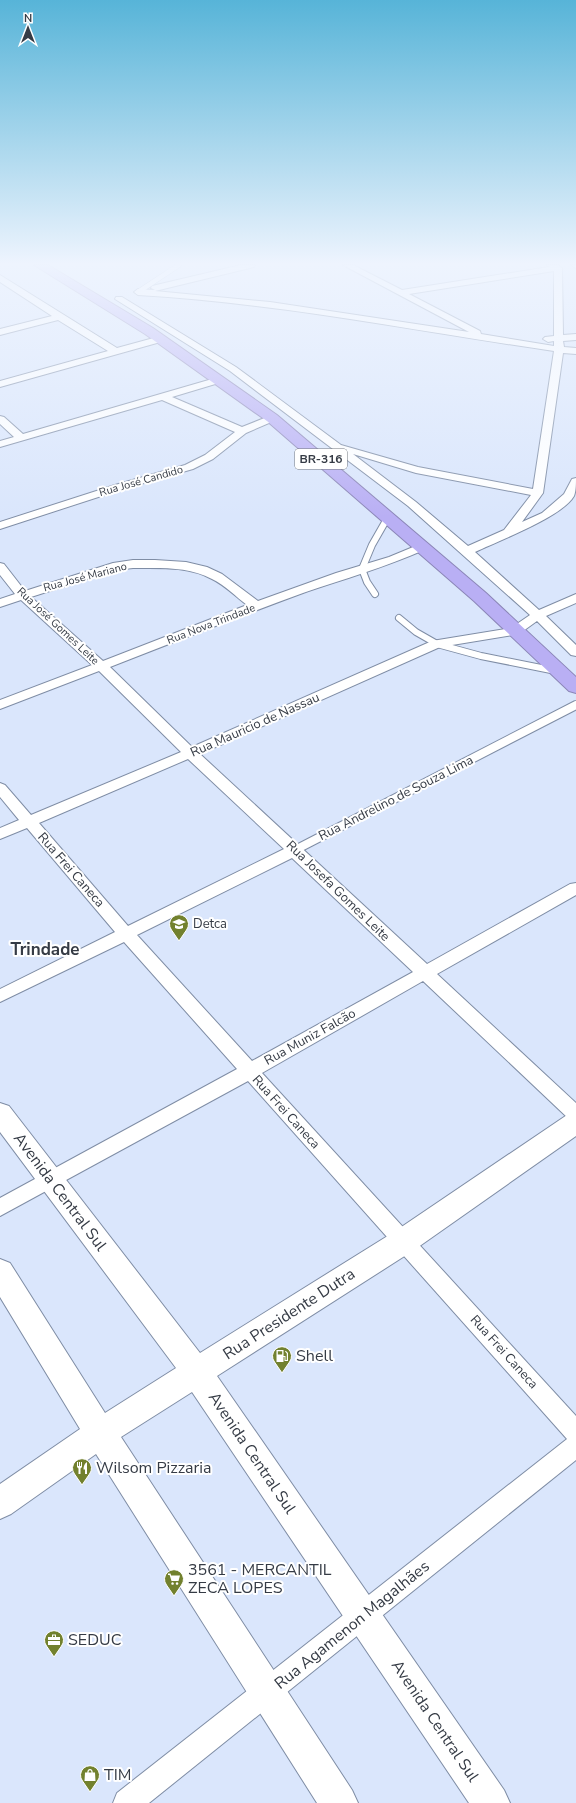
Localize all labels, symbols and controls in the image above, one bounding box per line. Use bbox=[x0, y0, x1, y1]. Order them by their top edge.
north arrow bbox=[8, 8, 48, 48]
text: N bbox=[24, 11, 32, 26]
road number: BR-316 bbox=[295, 449, 347, 469]
street label: Rua José Candido bbox=[97, 462, 185, 500]
street label: Rua José Mariano bbox=[42, 559, 128, 595]
street label: Rua José Gomes Leite bbox=[14, 584, 102, 668]
street label: Rua Nova Trindade bbox=[165, 600, 258, 648]
street label: Rua Mauricio de Nassau bbox=[187, 688, 323, 762]
street label: Rua Andrelino de Souza Lima bbox=[315, 751, 477, 845]
street label: Rua Frei Caneca bbox=[33, 829, 109, 911]
street label: Rua Josefa Gomes Leite bbox=[282, 837, 394, 945]
school or university icon: Detca bbox=[168, 913, 190, 941]
place label: Detca bbox=[193, 915, 227, 933]
district label: Trindade bbox=[10, 938, 80, 961]
street label: Rua Muniz Falcão bbox=[261, 1004, 359, 1070]
street label: Rua Frei Caneca bbox=[248, 1071, 324, 1153]
street label: Avenida Central Sul bbox=[8, 1128, 112, 1256]
street label: Rua Presidente Dutra bbox=[219, 1263, 359, 1365]
street label: Rua Frei Caneca bbox=[466, 1311, 542, 1393]
fuel station icon: Shell bbox=[271, 1345, 293, 1373]
place label: Shell bbox=[296, 1345, 333, 1367]
street label: Avenida Central Sul bbox=[203, 1388, 301, 1518]
restaurant icon: Wilsom Pizzaria bbox=[71, 1457, 93, 1485]
place label: Wilsom Pizzaria bbox=[96, 1457, 211, 1479]
street label: Rua Agamenon Magalhães bbox=[270, 1556, 434, 1694]
place label: 3561 - MERCANTIL ZECA LOPES bbox=[188, 1559, 332, 1599]
supermarket icon: 3561 - MERCANTIL ZECA LOPES bbox=[163, 1568, 185, 1596]
office icon: SEDUC bbox=[43, 1629, 65, 1657]
place label: SEDUC bbox=[68, 1629, 122, 1651]
street label: Avenida Central Sul bbox=[386, 1656, 484, 1786]
shop icon: TIM bbox=[79, 1764, 101, 1792]
place label: TIM bbox=[104, 1764, 131, 1786]

